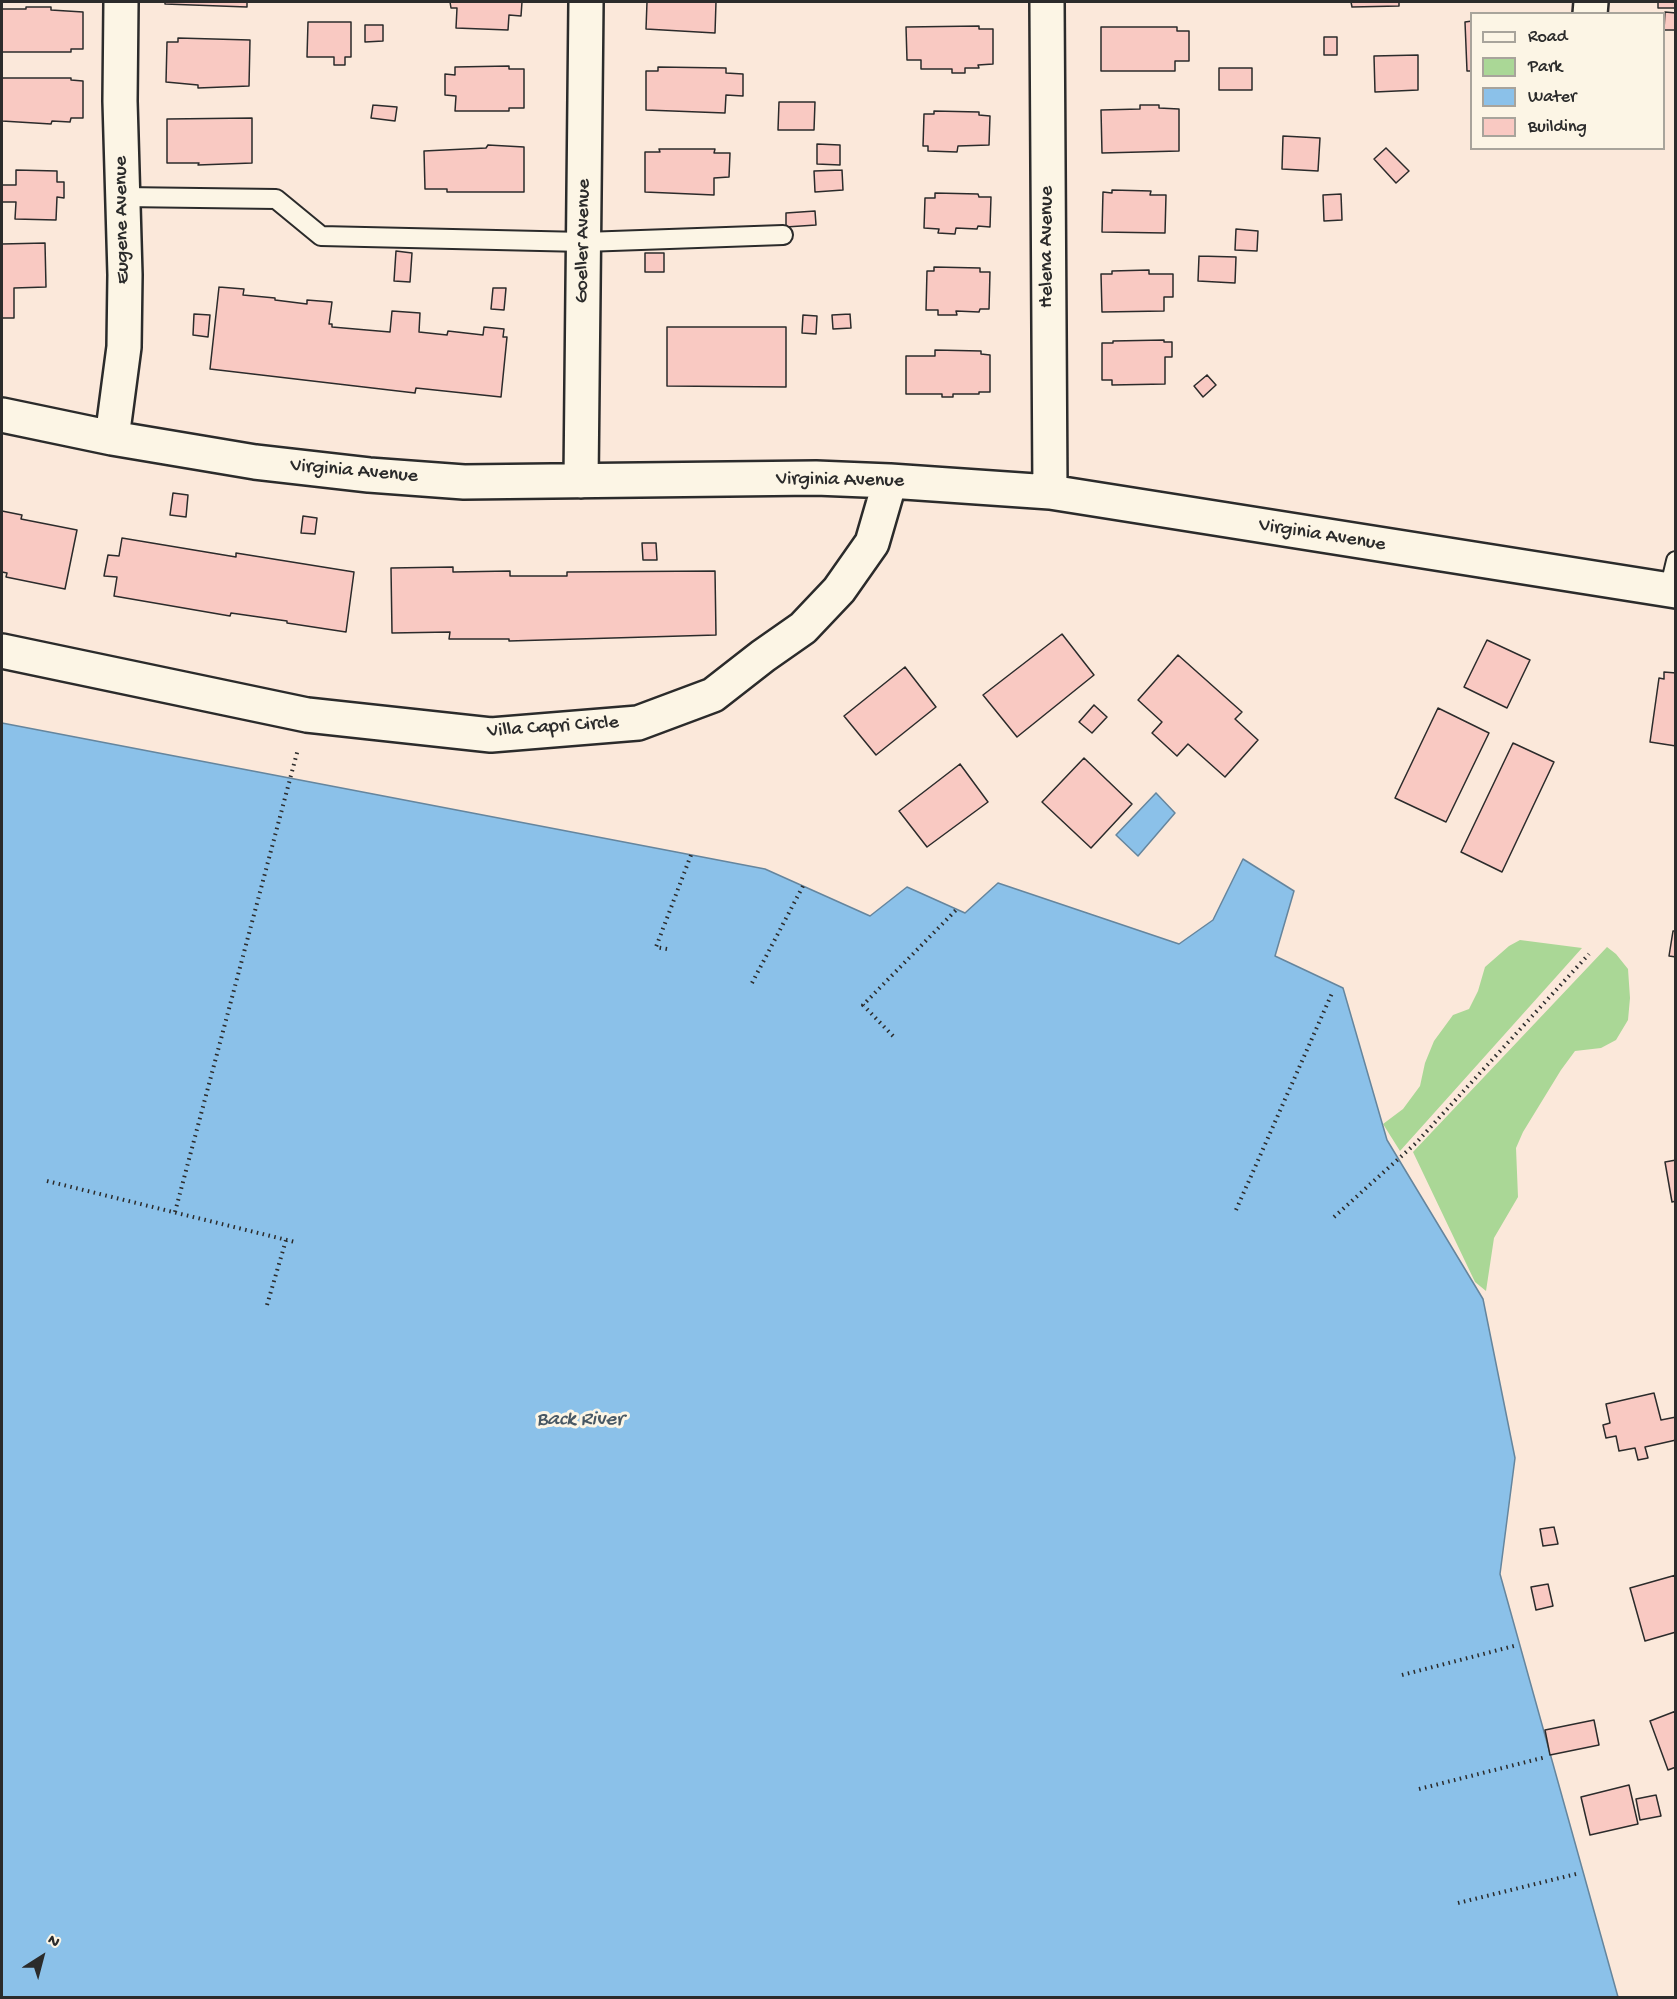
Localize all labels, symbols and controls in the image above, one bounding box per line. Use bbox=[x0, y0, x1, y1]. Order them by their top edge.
legend bbox=[1470, 12, 1665, 150]
text: Road bbox=[1528, 27, 1567, 48]
text: Park bbox=[1528, 57, 1562, 78]
text: Water bbox=[1528, 87, 1576, 108]
text: Building bbox=[1528, 117, 1587, 138]
street label: Eugene Avenue bbox=[110, 156, 136, 284]
street label: Goeller Avenue bbox=[571, 179, 597, 303]
street label: Helena Avenue bbox=[1036, 186, 1060, 308]
street label: Virginia Avenue bbox=[289, 454, 419, 490]
street label: Virginia Avenue bbox=[776, 468, 904, 494]
street label: Virginia Avenue bbox=[1257, 514, 1387, 558]
street label: Villa Capri Circle bbox=[486, 711, 620, 745]
water label: Back River bbox=[537, 1408, 623, 1434]
north arrow bbox=[12, 1927, 72, 1987]
text: N bbox=[43, 1931, 63, 1953]

